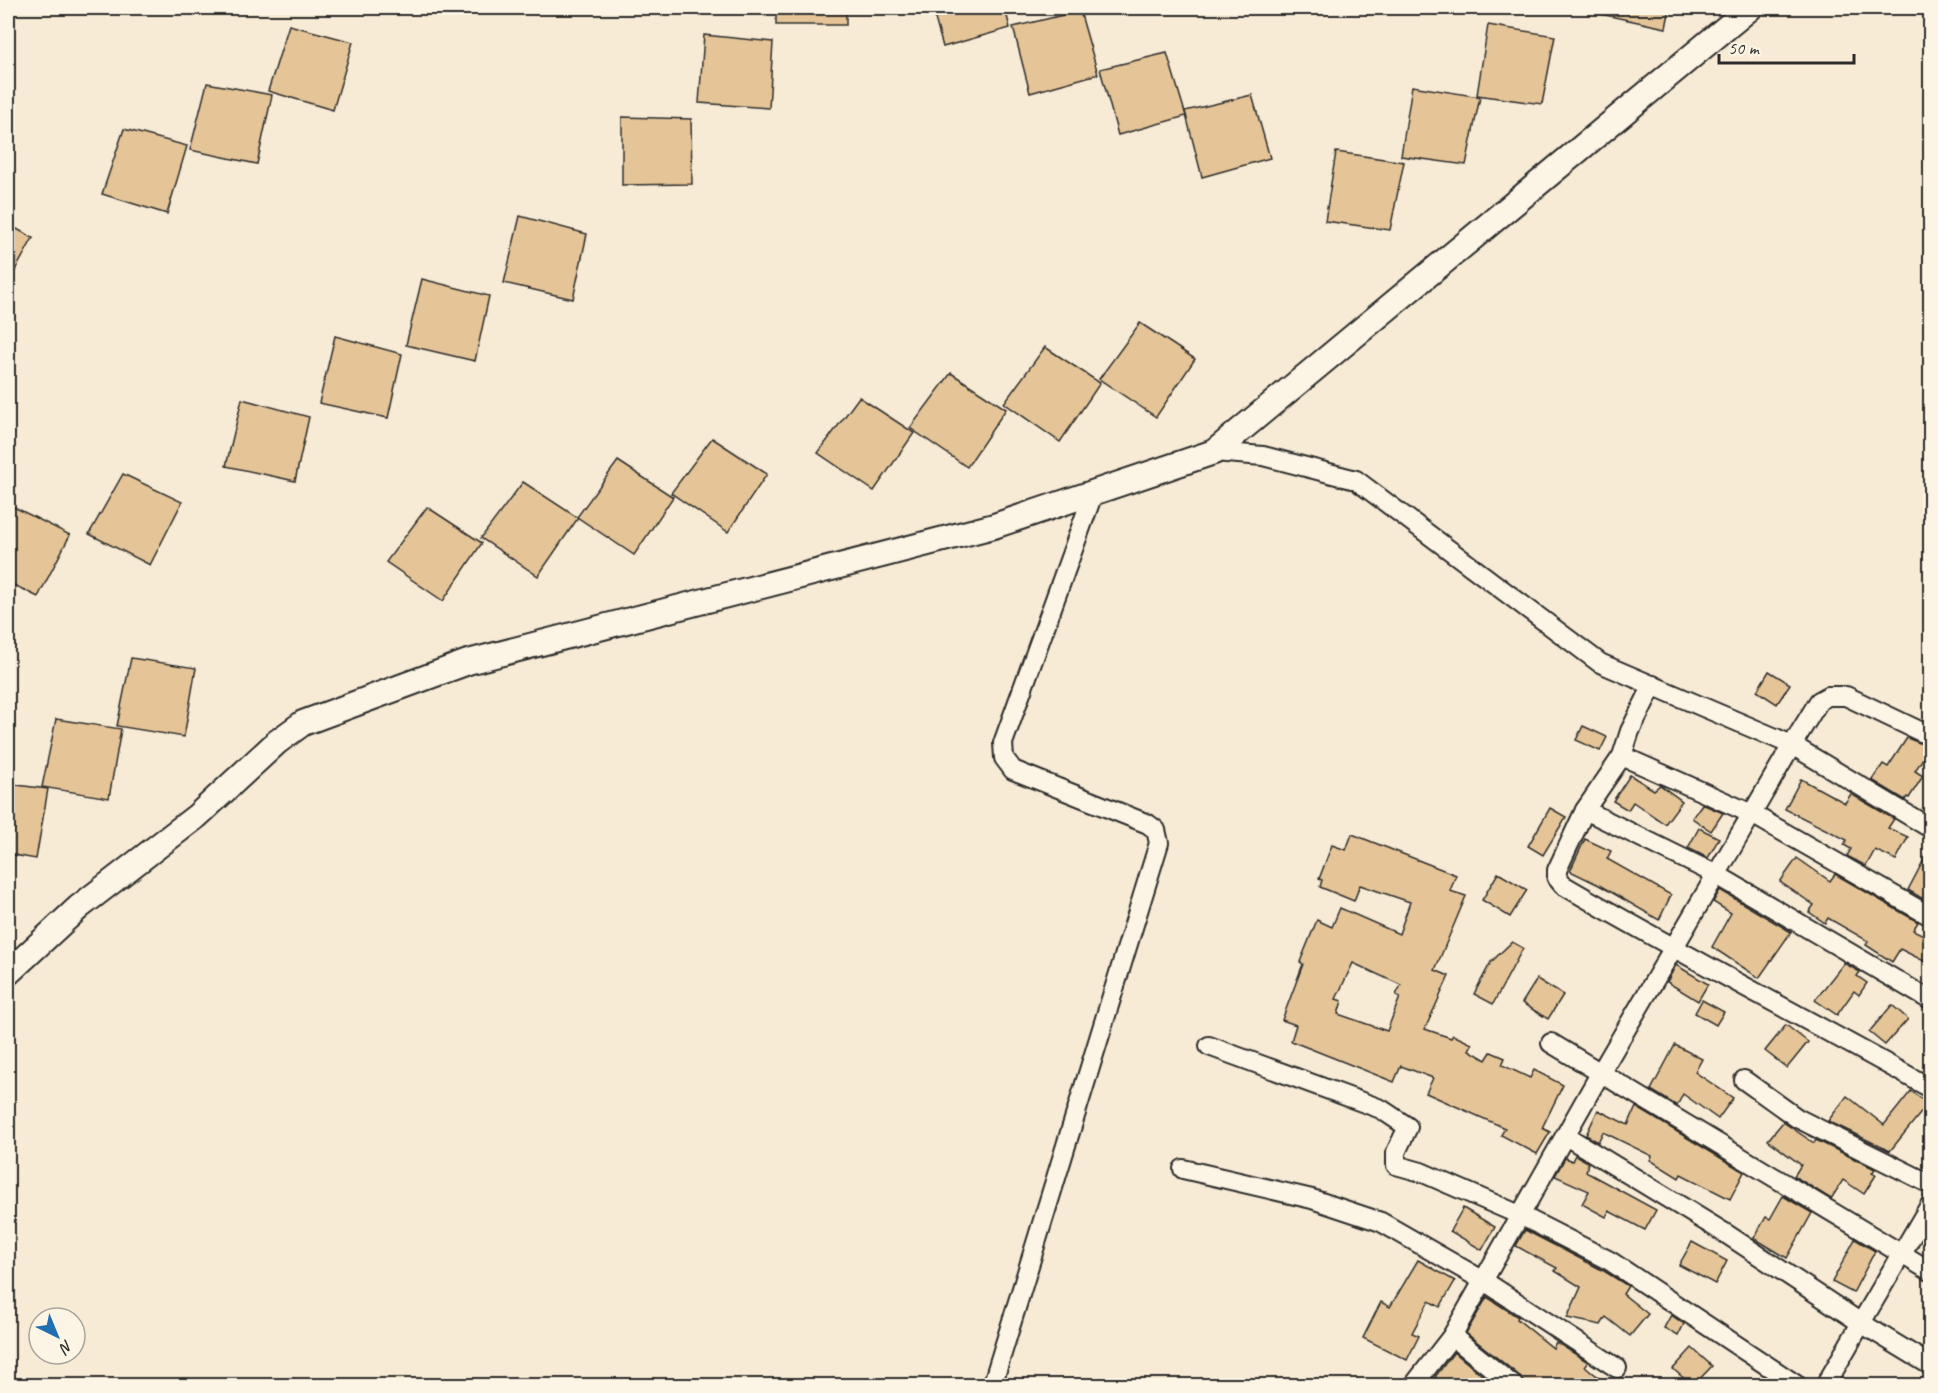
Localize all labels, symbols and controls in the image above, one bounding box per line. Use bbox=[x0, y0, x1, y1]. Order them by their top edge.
scale bar bbox=[1719, 27, 1854, 65]
text: 50 m bbox=[1728, 37, 1761, 59]
north arrow bbox=[27, 1306, 87, 1366]
text: N bbox=[54, 1336, 77, 1359]

